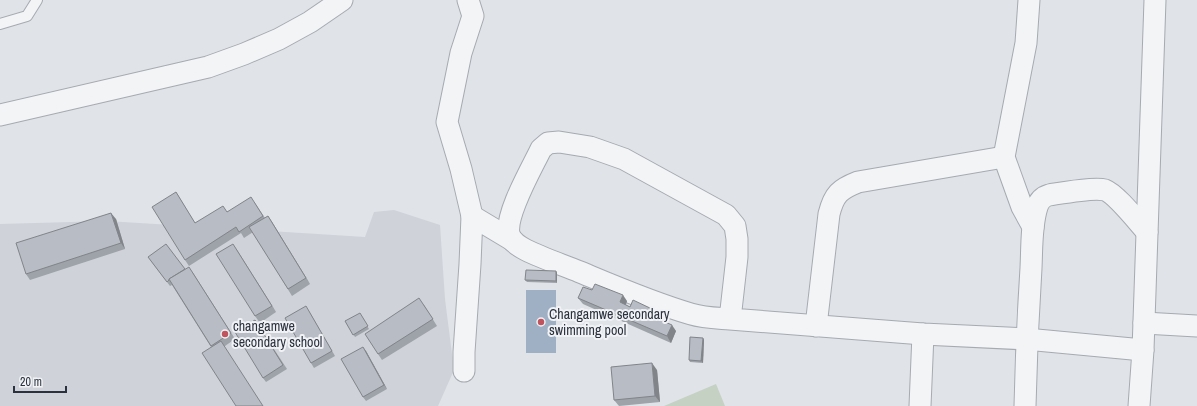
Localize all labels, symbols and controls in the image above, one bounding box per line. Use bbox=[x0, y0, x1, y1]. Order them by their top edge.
place label: Changamwe secondary swimming pool bbox=[549, 305, 670, 339]
place label: changamwe secondary school bbox=[233, 317, 322, 351]
marker: Changamwe secondary swimming pool bbox=[536, 317, 546, 327]
marker: changamwe secondary school bbox=[220, 329, 230, 339]
scale bar bbox=[14, 368, 66, 394]
text: 20 m bbox=[20, 374, 42, 390]

